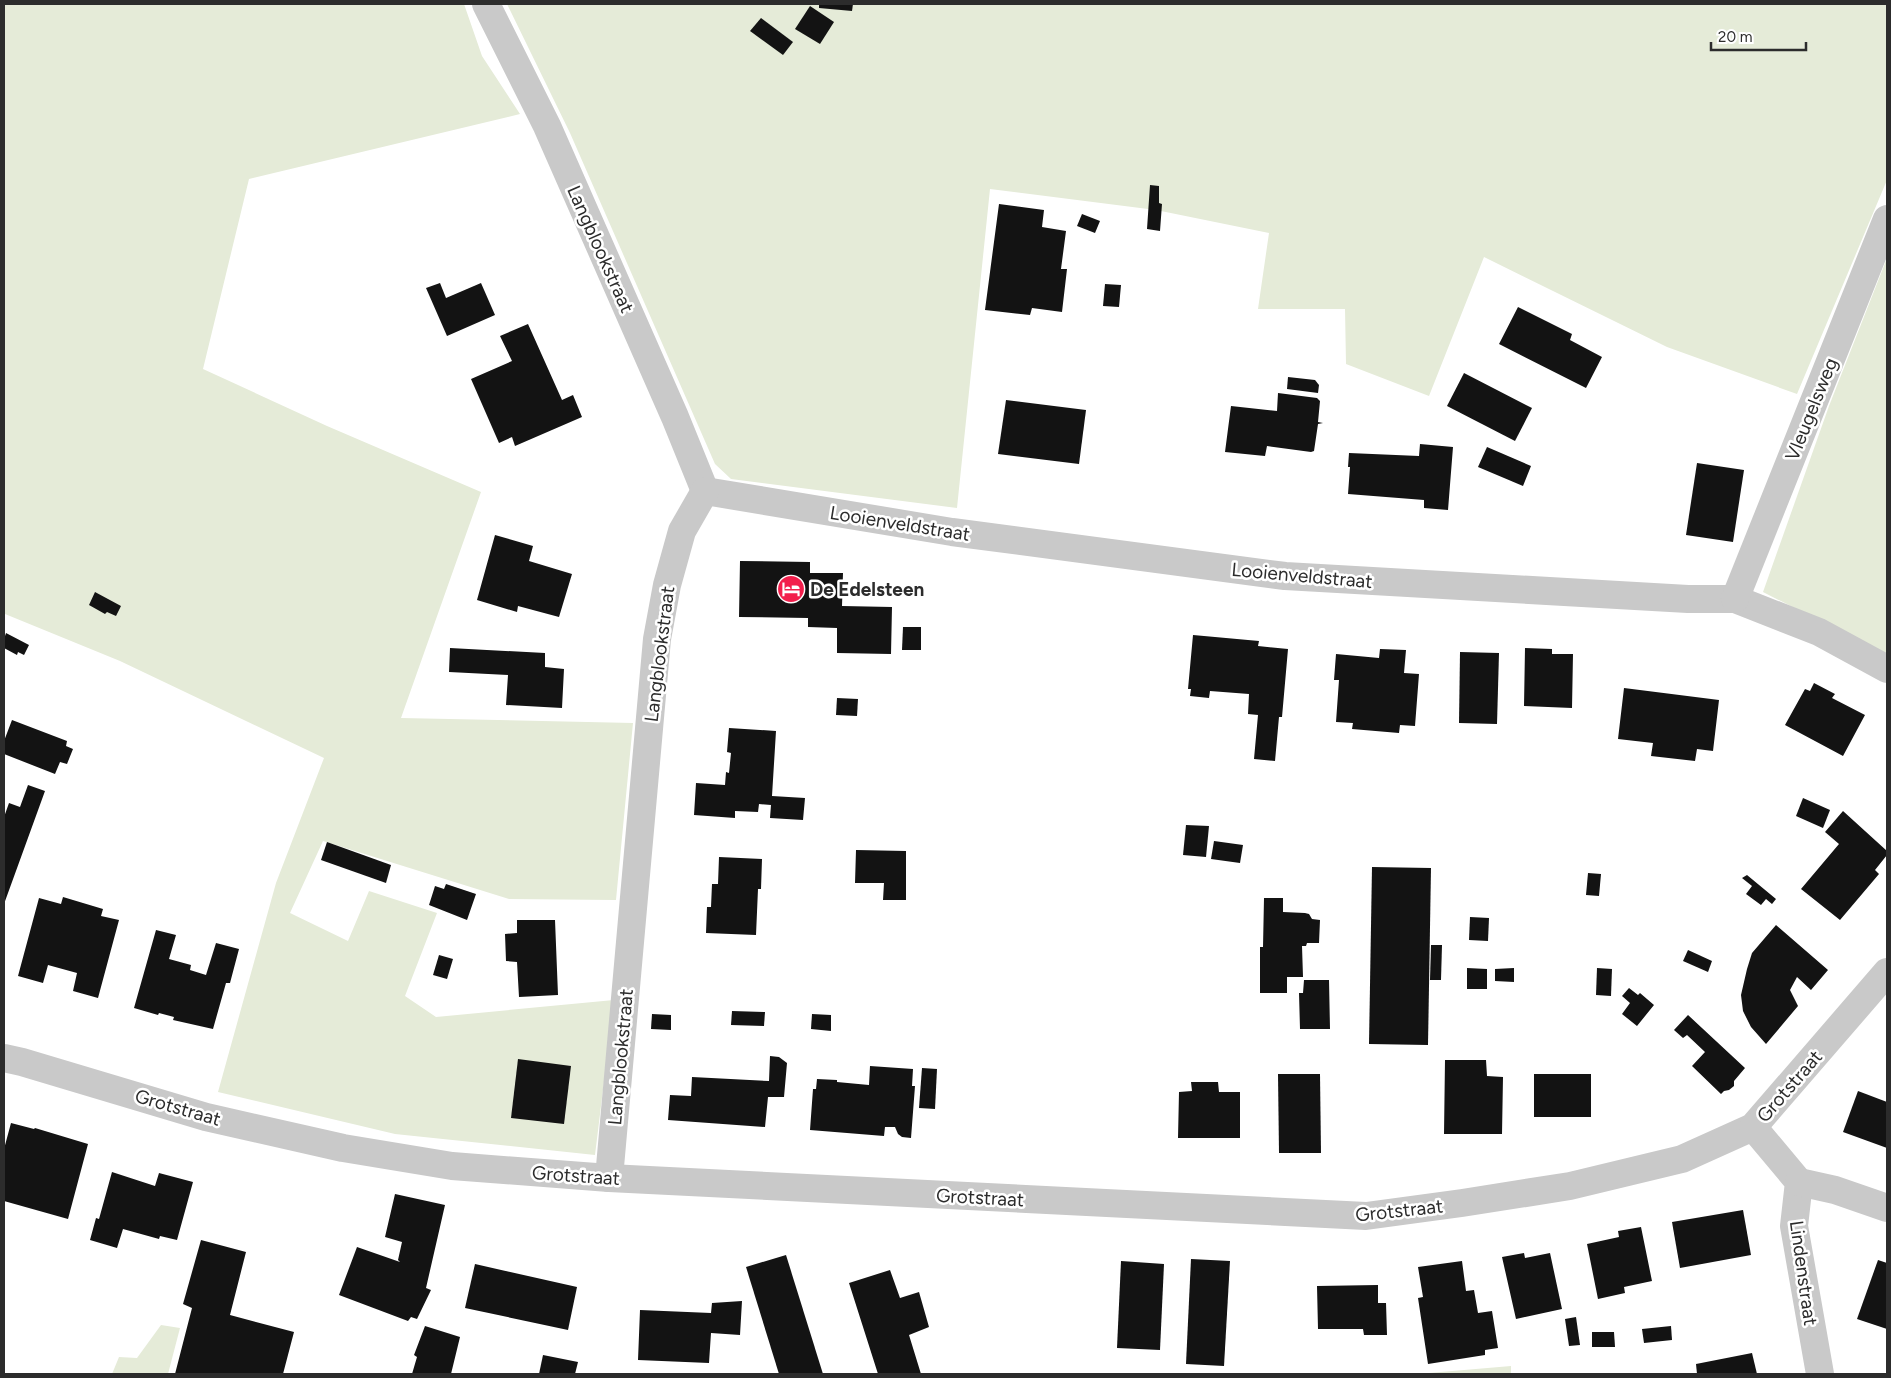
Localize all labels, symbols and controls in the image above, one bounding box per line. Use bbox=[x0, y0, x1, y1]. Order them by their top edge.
scale bar bbox=[1711, 20, 1806, 52]
text: 20 m bbox=[1718, 28, 1752, 46]
street label: Langblookstraat bbox=[562, 182, 639, 316]
street label: Vleugelsweg bbox=[1780, 354, 1843, 464]
street label: Looienveldstraat bbox=[828, 501, 972, 546]
street label: Looienveldstraat bbox=[1230, 558, 1373, 593]
hotel icon: De Edelsteen bbox=[776, 574, 806, 604]
place label: De Edelsteen bbox=[810, 578, 924, 601]
street label: Langblookstraat bbox=[640, 585, 679, 723]
street label: Langblookstraat bbox=[603, 988, 638, 1126]
street label: Grotstraat bbox=[1752, 1046, 1827, 1127]
street label: Grotstraat bbox=[132, 1084, 223, 1131]
street label: Grotstraat bbox=[531, 1161, 621, 1190]
street label: Grotstraat bbox=[935, 1184, 1025, 1211]
street label: Grotstraat bbox=[1354, 1194, 1444, 1227]
street label: Lindenstraat bbox=[1785, 1219, 1822, 1327]

